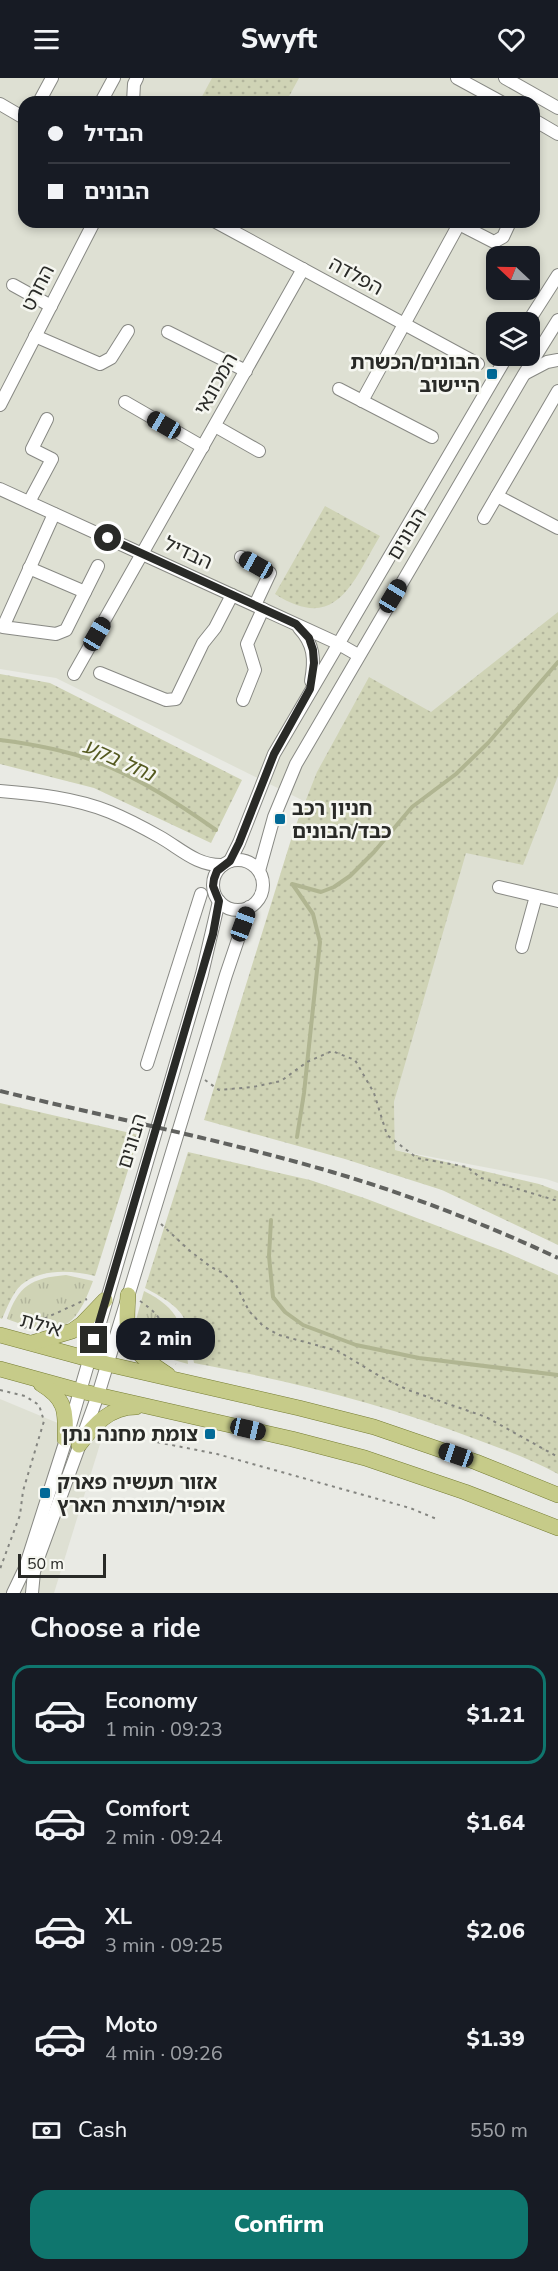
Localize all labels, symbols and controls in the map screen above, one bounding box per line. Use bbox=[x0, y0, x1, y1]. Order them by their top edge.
text: Swyft bbox=[241, 21, 317, 58]
icon: menu bbox=[30, 23, 63, 56]
icon: heart bbox=[495, 23, 528, 56]
text: הבדיל bbox=[84, 119, 144, 149]
text: הבונים bbox=[84, 177, 150, 207]
north arrow bbox=[486, 246, 540, 300]
map controls bbox=[486, 246, 540, 366]
street label: הפלדה bbox=[324, 250, 388, 302]
street label: החרט bbox=[15, 260, 61, 316]
button: layers bbox=[486, 312, 540, 366]
street label: המכונאי bbox=[188, 348, 244, 420]
place label: הבונים/הכשרת היישוב bbox=[350, 349, 480, 399]
marker: הבונים/הכשרת היישוב bbox=[485, 367, 499, 381]
car bbox=[144, 408, 184, 442]
street label: הבונים bbox=[381, 503, 433, 565]
route start bbox=[94, 524, 121, 551]
street label: הבדיל bbox=[159, 530, 217, 576]
car bbox=[236, 548, 276, 582]
car bbox=[376, 576, 410, 616]
car bbox=[80, 614, 114, 654]
water label: נחל בקע bbox=[79, 732, 161, 789]
place label: חניון רכב כבד/הבונים bbox=[292, 795, 392, 845]
marker: חניון רכב כבד/הבונים bbox=[273, 812, 287, 826]
car bbox=[228, 904, 258, 944]
street label: הבונים bbox=[111, 1110, 153, 1172]
street label: אילת bbox=[17, 1307, 65, 1343]
callout: 2 min bbox=[115, 1319, 214, 1361]
text: 2 min bbox=[139, 1325, 192, 1352]
route end bbox=[80, 1326, 107, 1353]
car bbox=[228, 1416, 268, 1442]
place label: צומת מחנה נתן bbox=[61, 1421, 198, 1448]
marker: צומת מחנה נתן bbox=[203, 1427, 217, 1441]
car bbox=[436, 1441, 476, 1469]
place label: אזור תעשיה פארק אופיר/תוצרת הארץ bbox=[57, 1469, 225, 1519]
marker: אזור תעשיה פארק אופיר/תוצרת הארץ bbox=[38, 1486, 52, 1500]
scale bar bbox=[18, 1551, 106, 1578]
text: 50 m bbox=[27, 1553, 64, 1575]
text: Choose a ride bbox=[30, 1610, 201, 1647]
text: Economy bbox=[105, 1686, 197, 1716]
icon: car bbox=[33, 1688, 87, 1742]
text: $1.21 bbox=[466, 1700, 525, 1730]
text: 1 min · 09:23 bbox=[105, 1716, 223, 1743]
text: Comfort bbox=[105, 1794, 189, 1824]
icon: car bbox=[33, 1796, 87, 1850]
text: $1.64 bbox=[466, 1808, 525, 1838]
text: 2 min · 09:24 bbox=[105, 1824, 223, 1851]
text: XL bbox=[105, 1902, 132, 1932]
icon: car bbox=[33, 1904, 87, 1958]
text: $2.06 bbox=[466, 1916, 525, 1946]
text: 3 min · 09:25 bbox=[105, 1932, 223, 1959]
text: Moto bbox=[105, 2010, 158, 2040]
icon: car bbox=[33, 2012, 87, 2066]
text: $1.39 bbox=[466, 2024, 525, 2054]
text: 4 min · 09:26 bbox=[105, 2040, 223, 2067]
icon: cash bbox=[30, 2114, 63, 2147]
text: Cash bbox=[78, 2115, 127, 2145]
text: 550 m bbox=[470, 2117, 528, 2144]
button: Confirm bbox=[30, 2190, 528, 2259]

